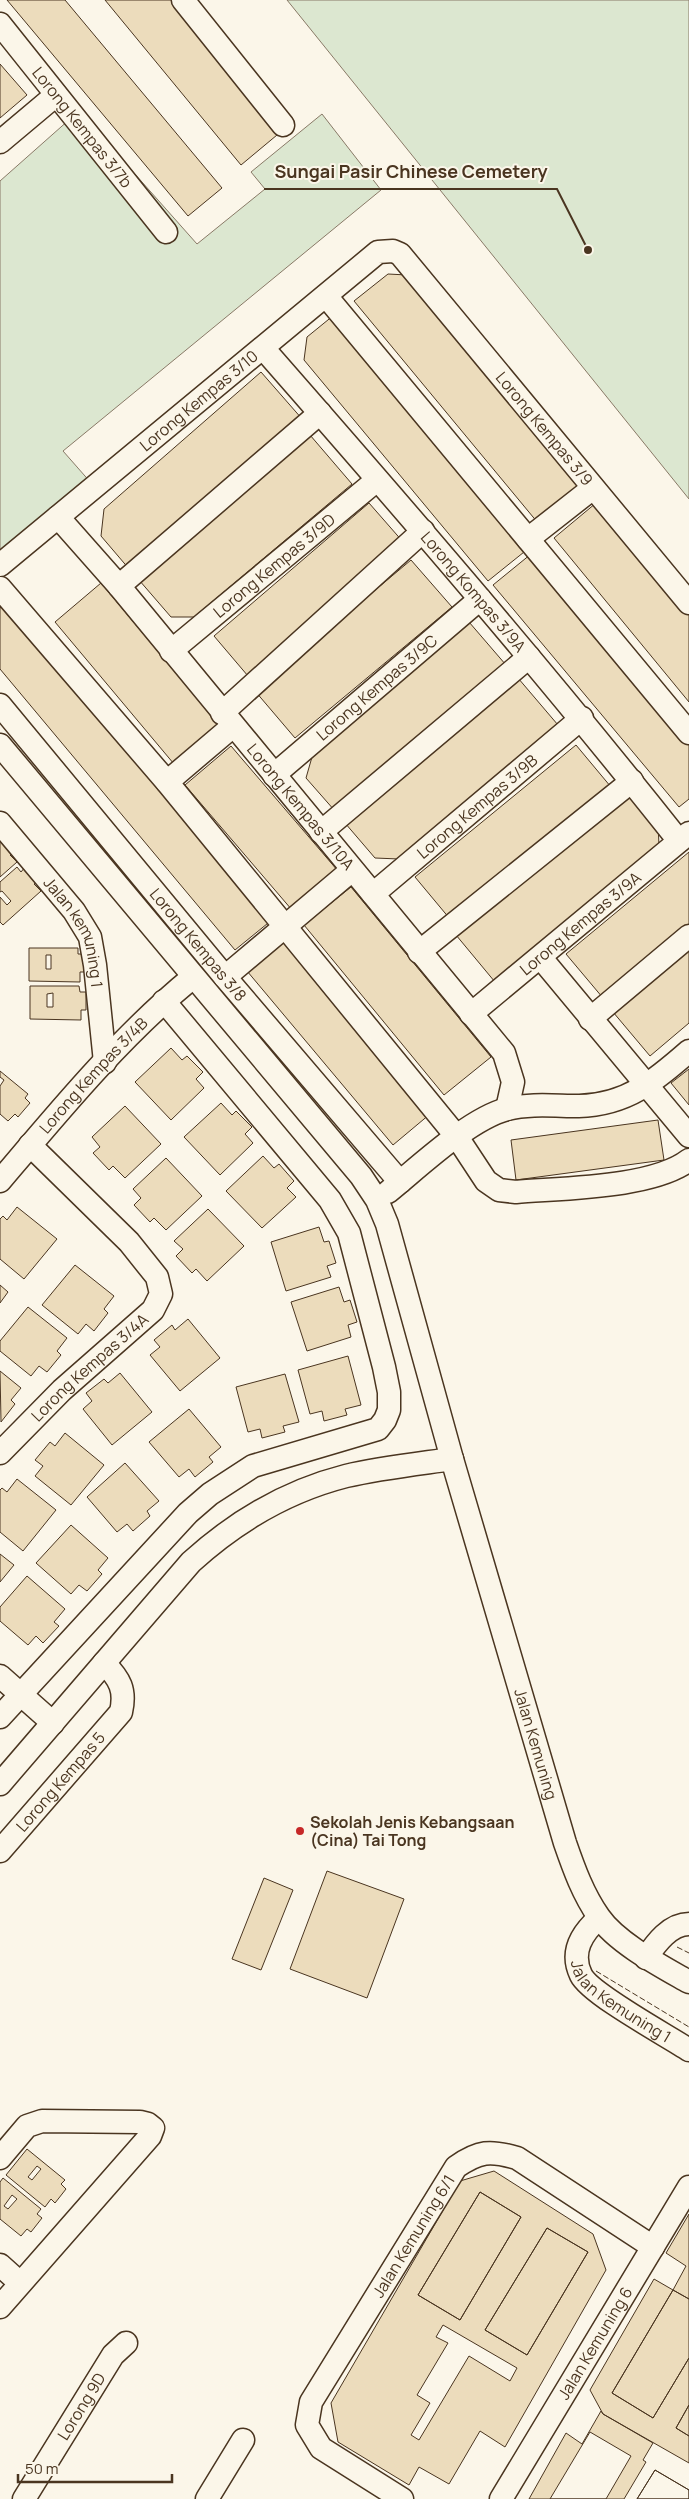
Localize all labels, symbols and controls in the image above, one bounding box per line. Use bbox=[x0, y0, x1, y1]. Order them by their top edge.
street label: Lorong Kempas 3/7b bbox=[27, 62, 137, 192]
callout: Sungai Pasir Chinese Cemetery bbox=[264, 156, 557, 189]
text: Sungai Pasir Chinese Cemetery bbox=[274, 159, 548, 183]
street label: Lorong Kempas 3/10 bbox=[135, 345, 263, 456]
street label: Lorong Kempas 3/9 bbox=[491, 367, 598, 490]
street label: Lorong Kempas 3/9D bbox=[209, 508, 340, 622]
street label: Lorong Kompas 3/9A bbox=[416, 527, 531, 657]
street label: Lorong Kempas 3/9C bbox=[311, 629, 442, 745]
street label: Lorong Kempas 3/10A bbox=[242, 739, 360, 874]
street label: Lorong Kempas 3/9B bbox=[412, 749, 542, 864]
street label: Lorong Kempas 3/9A bbox=[515, 866, 646, 980]
street label: Jalan kemuning 1 bbox=[39, 872, 108, 989]
street label: Lorong Kempas 3/8 bbox=[145, 883, 252, 1006]
street label: Lorong Kempas 3/4B bbox=[34, 1012, 152, 1138]
street label: Lorong Kempas 3/4A bbox=[26, 1308, 153, 1426]
street label: Jalan Kemuning bbox=[509, 1686, 563, 1802]
street label: Lorong Kempas 5 bbox=[11, 1727, 110, 1836]
place label: Sekolah Jenis Kebangsaan (Cina) Tai Tong bbox=[310, 1811, 515, 1851]
marker: Sekolah Jenis Kebangsaan (Cina) Tai Tong bbox=[294, 1825, 306, 1837]
street label: Jalan Kemuning 1 bbox=[566, 1959, 675, 2048]
street label: Jalan Kemuning 6/1 bbox=[367, 2170, 460, 2302]
street label: Jalan Kemuning 6 bbox=[552, 2283, 637, 2404]
street label: Lorong 9D bbox=[52, 2368, 111, 2444]
scale bar bbox=[18, 2452, 171, 2484]
text: 50 m bbox=[25, 2458, 59, 2479]

